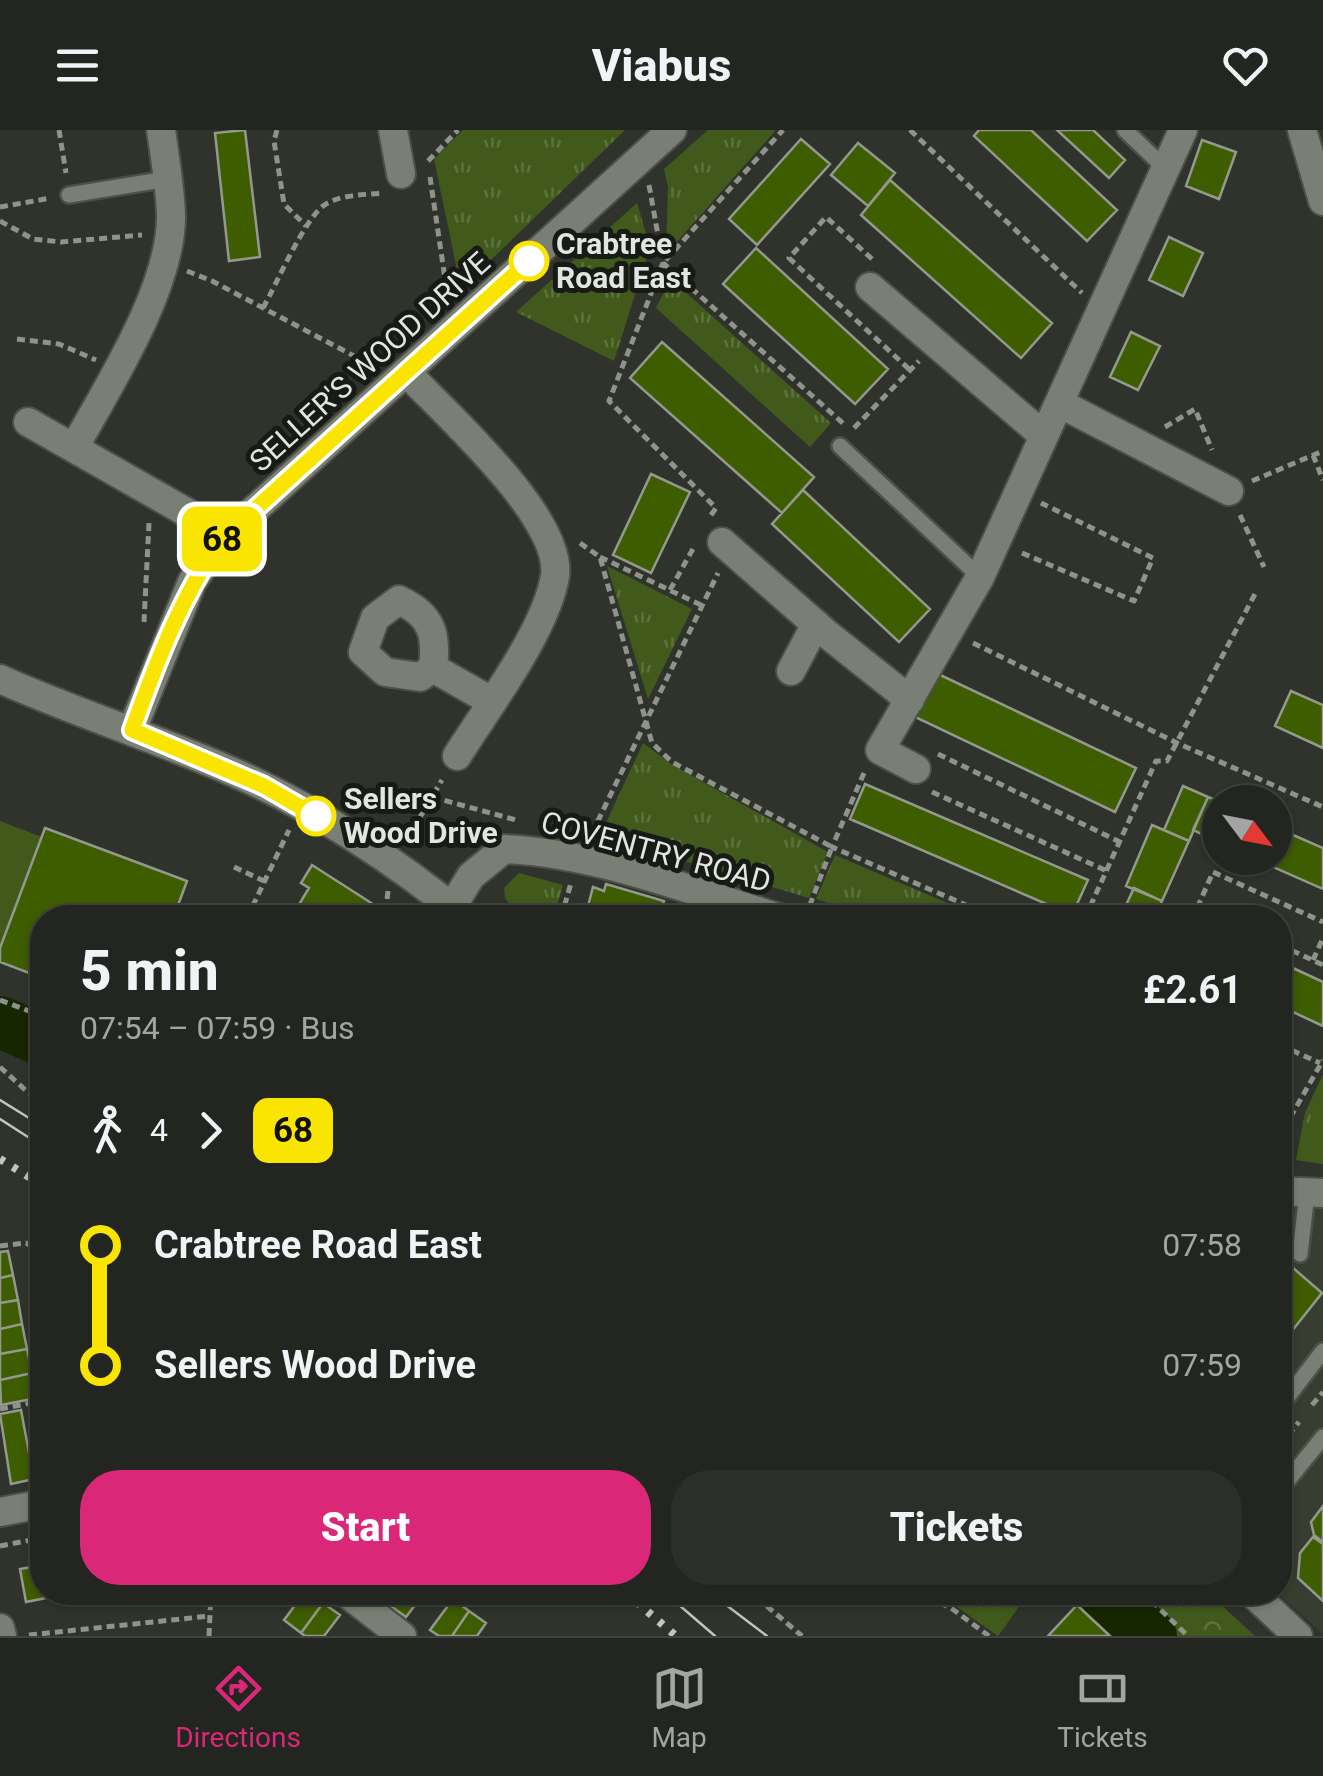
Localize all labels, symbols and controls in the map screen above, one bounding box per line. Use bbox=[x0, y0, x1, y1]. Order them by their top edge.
icon: menu bbox=[50, 38, 105, 93]
icon: heart bbox=[1218, 38, 1273, 93]
text: Viabus bbox=[592, 39, 731, 92]
place label: Crabtree Road East bbox=[556, 226, 691, 295]
marker: Crabtree Road East bbox=[510, 242, 548, 280]
street label: SELLER'S WOOD DRIVE bbox=[242, 245, 497, 479]
line badge: 68 bbox=[177, 506, 267, 572]
text: 68 bbox=[202, 519, 242, 560]
place label: Sellers Wood Drive bbox=[344, 781, 498, 850]
north arrow bbox=[1202, 785, 1292, 875]
map controls bbox=[1202, 785, 1292, 875]
marker: Sellers Wood Drive bbox=[297, 797, 335, 835]
street label: COVENTRY ROAD bbox=[538, 804, 775, 899]
text: 5 min bbox=[80, 939, 219, 1003]
text: £2.61 bbox=[1143, 968, 1242, 1012]
text: 07:54 – 07:59 · Bus bbox=[80, 1009, 355, 1047]
icon: walk bbox=[80, 1103, 135, 1158]
icon: forward bbox=[183, 1103, 238, 1158]
text: 68 bbox=[273, 1110, 313, 1151]
text: 4 bbox=[150, 1111, 168, 1149]
text: Crabtree Road East bbox=[154, 1223, 482, 1267]
text: 07:58 bbox=[1162, 1226, 1242, 1264]
text: Sellers Wood Drive bbox=[154, 1343, 476, 1387]
text: 07:59 bbox=[1162, 1346, 1242, 1384]
button: Start bbox=[80, 1470, 651, 1585]
button: Tickets bbox=[671, 1470, 1242, 1585]
tab: Directions bbox=[175, 1661, 301, 1754]
tab: Map bbox=[651, 1661, 707, 1754]
tab: Tickets bbox=[1057, 1661, 1148, 1754]

